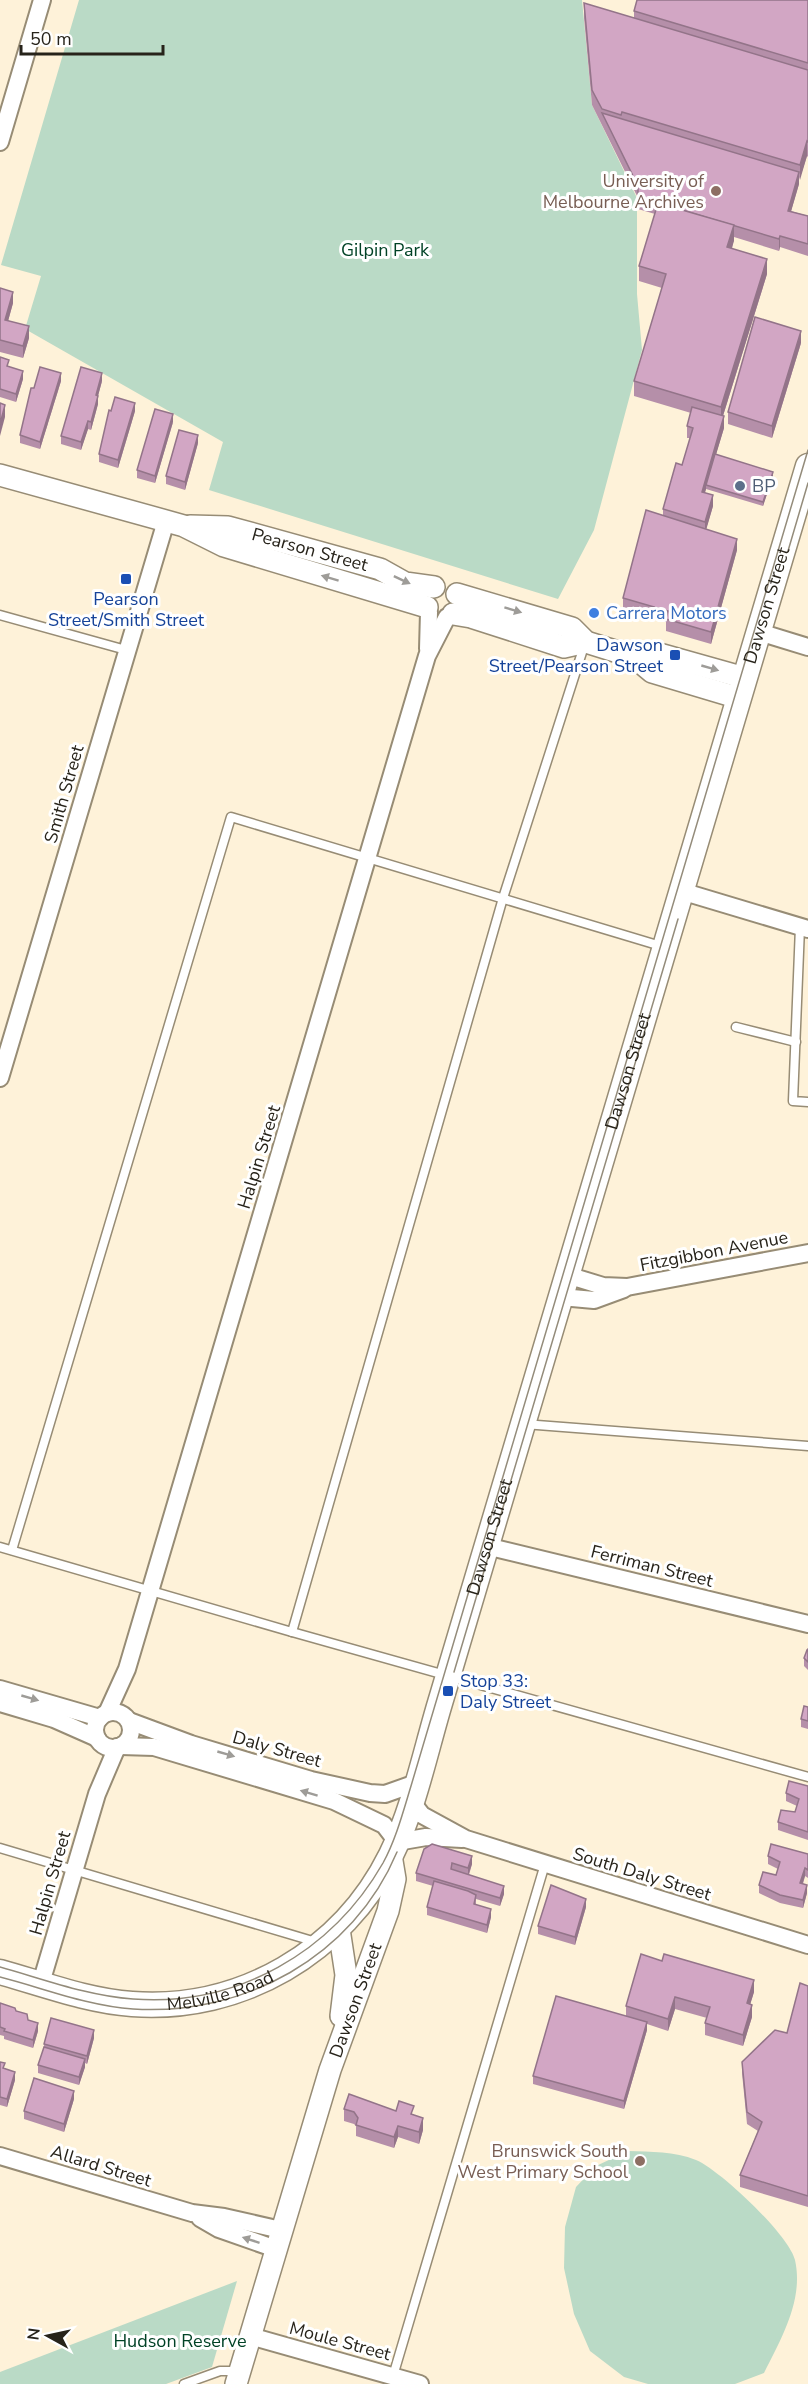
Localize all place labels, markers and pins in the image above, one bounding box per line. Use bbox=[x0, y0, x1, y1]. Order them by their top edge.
place label: University of Melbourne Archives bbox=[543, 169, 705, 214]
marker: University of Melbourne Archives bbox=[709, 184, 723, 198]
place label: BP bbox=[752, 474, 776, 498]
marker: BP bbox=[733, 479, 747, 493]
marker: Pearson Street/Smith Street bbox=[119, 572, 133, 586]
place label: Pearson Street/Smith Street bbox=[48, 587, 205, 632]
place label: Carrera Motors bbox=[606, 601, 727, 625]
marker: Carrera Motors bbox=[587, 606, 601, 620]
place label: Dawson Street/Pearson Street bbox=[489, 633, 664, 678]
marker: Dawson Street/Pearson Street bbox=[668, 648, 682, 662]
place label: Stop 33: Daly Street bbox=[460, 1669, 552, 1714]
marker: Stop 33: Daly Street bbox=[441, 1684, 455, 1698]
place label: Brunswick South West Primary School bbox=[458, 2139, 629, 2184]
marker: Brunswick South West Primary School bbox=[633, 2154, 647, 2168]

